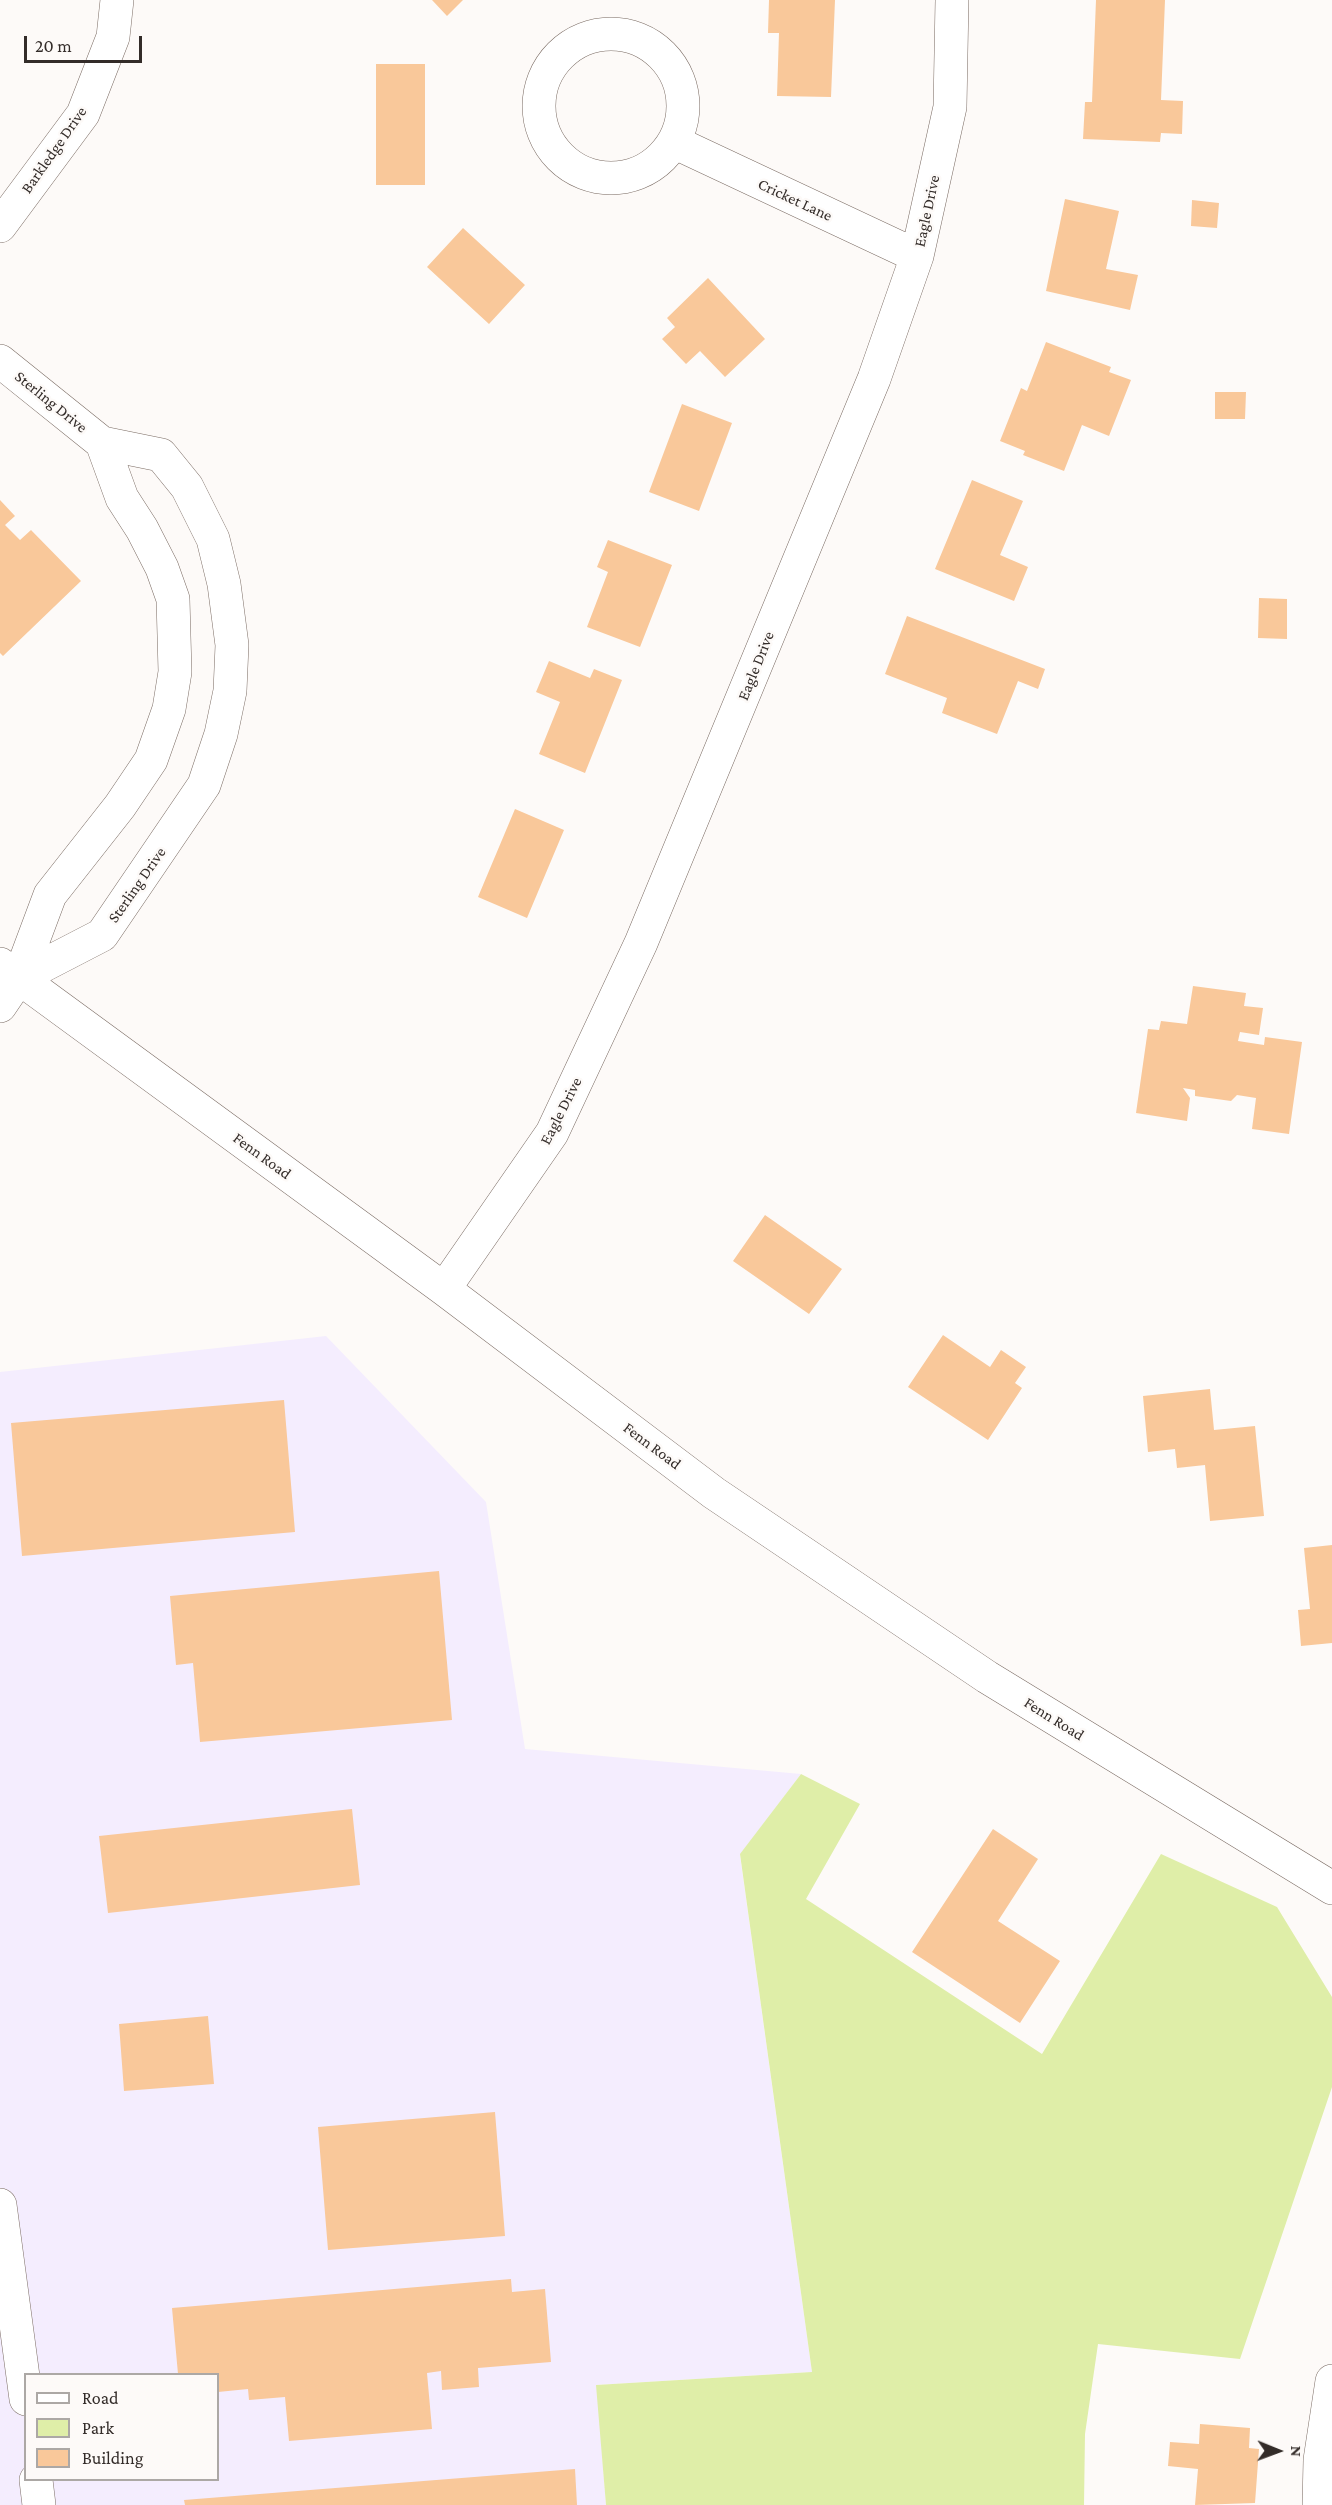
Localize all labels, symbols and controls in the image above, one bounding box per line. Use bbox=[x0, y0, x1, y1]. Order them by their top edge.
scale bar bbox=[27, 24, 146, 62]
text: 20 m bbox=[35, 36, 72, 56]
street label: Barkledge Drive bbox=[17, 103, 91, 197]
street label: Eagle Drive bbox=[910, 173, 944, 249]
street label: Cricket Lane bbox=[755, 174, 835, 226]
street label: Sterling Drive bbox=[11, 367, 91, 437]
street label: Eagle Drive bbox=[733, 629, 779, 703]
street label: Sterling Drive bbox=[104, 844, 170, 926]
street label: Eagle Drive bbox=[536, 1074, 586, 1148]
street label: Fenn Road bbox=[229, 1128, 295, 1184]
street label: Fenn Road bbox=[619, 1418, 685, 1474]
street label: Fenn Road bbox=[1020, 1693, 1088, 1745]
legend bbox=[24, 2373, 219, 2481]
text: Road bbox=[82, 2388, 119, 2408]
text: Park bbox=[82, 2418, 114, 2438]
north arrow bbox=[1248, 2421, 1308, 2481]
text: N bbox=[1288, 2446, 1305, 2457]
text: Building bbox=[82, 2448, 143, 2468]

